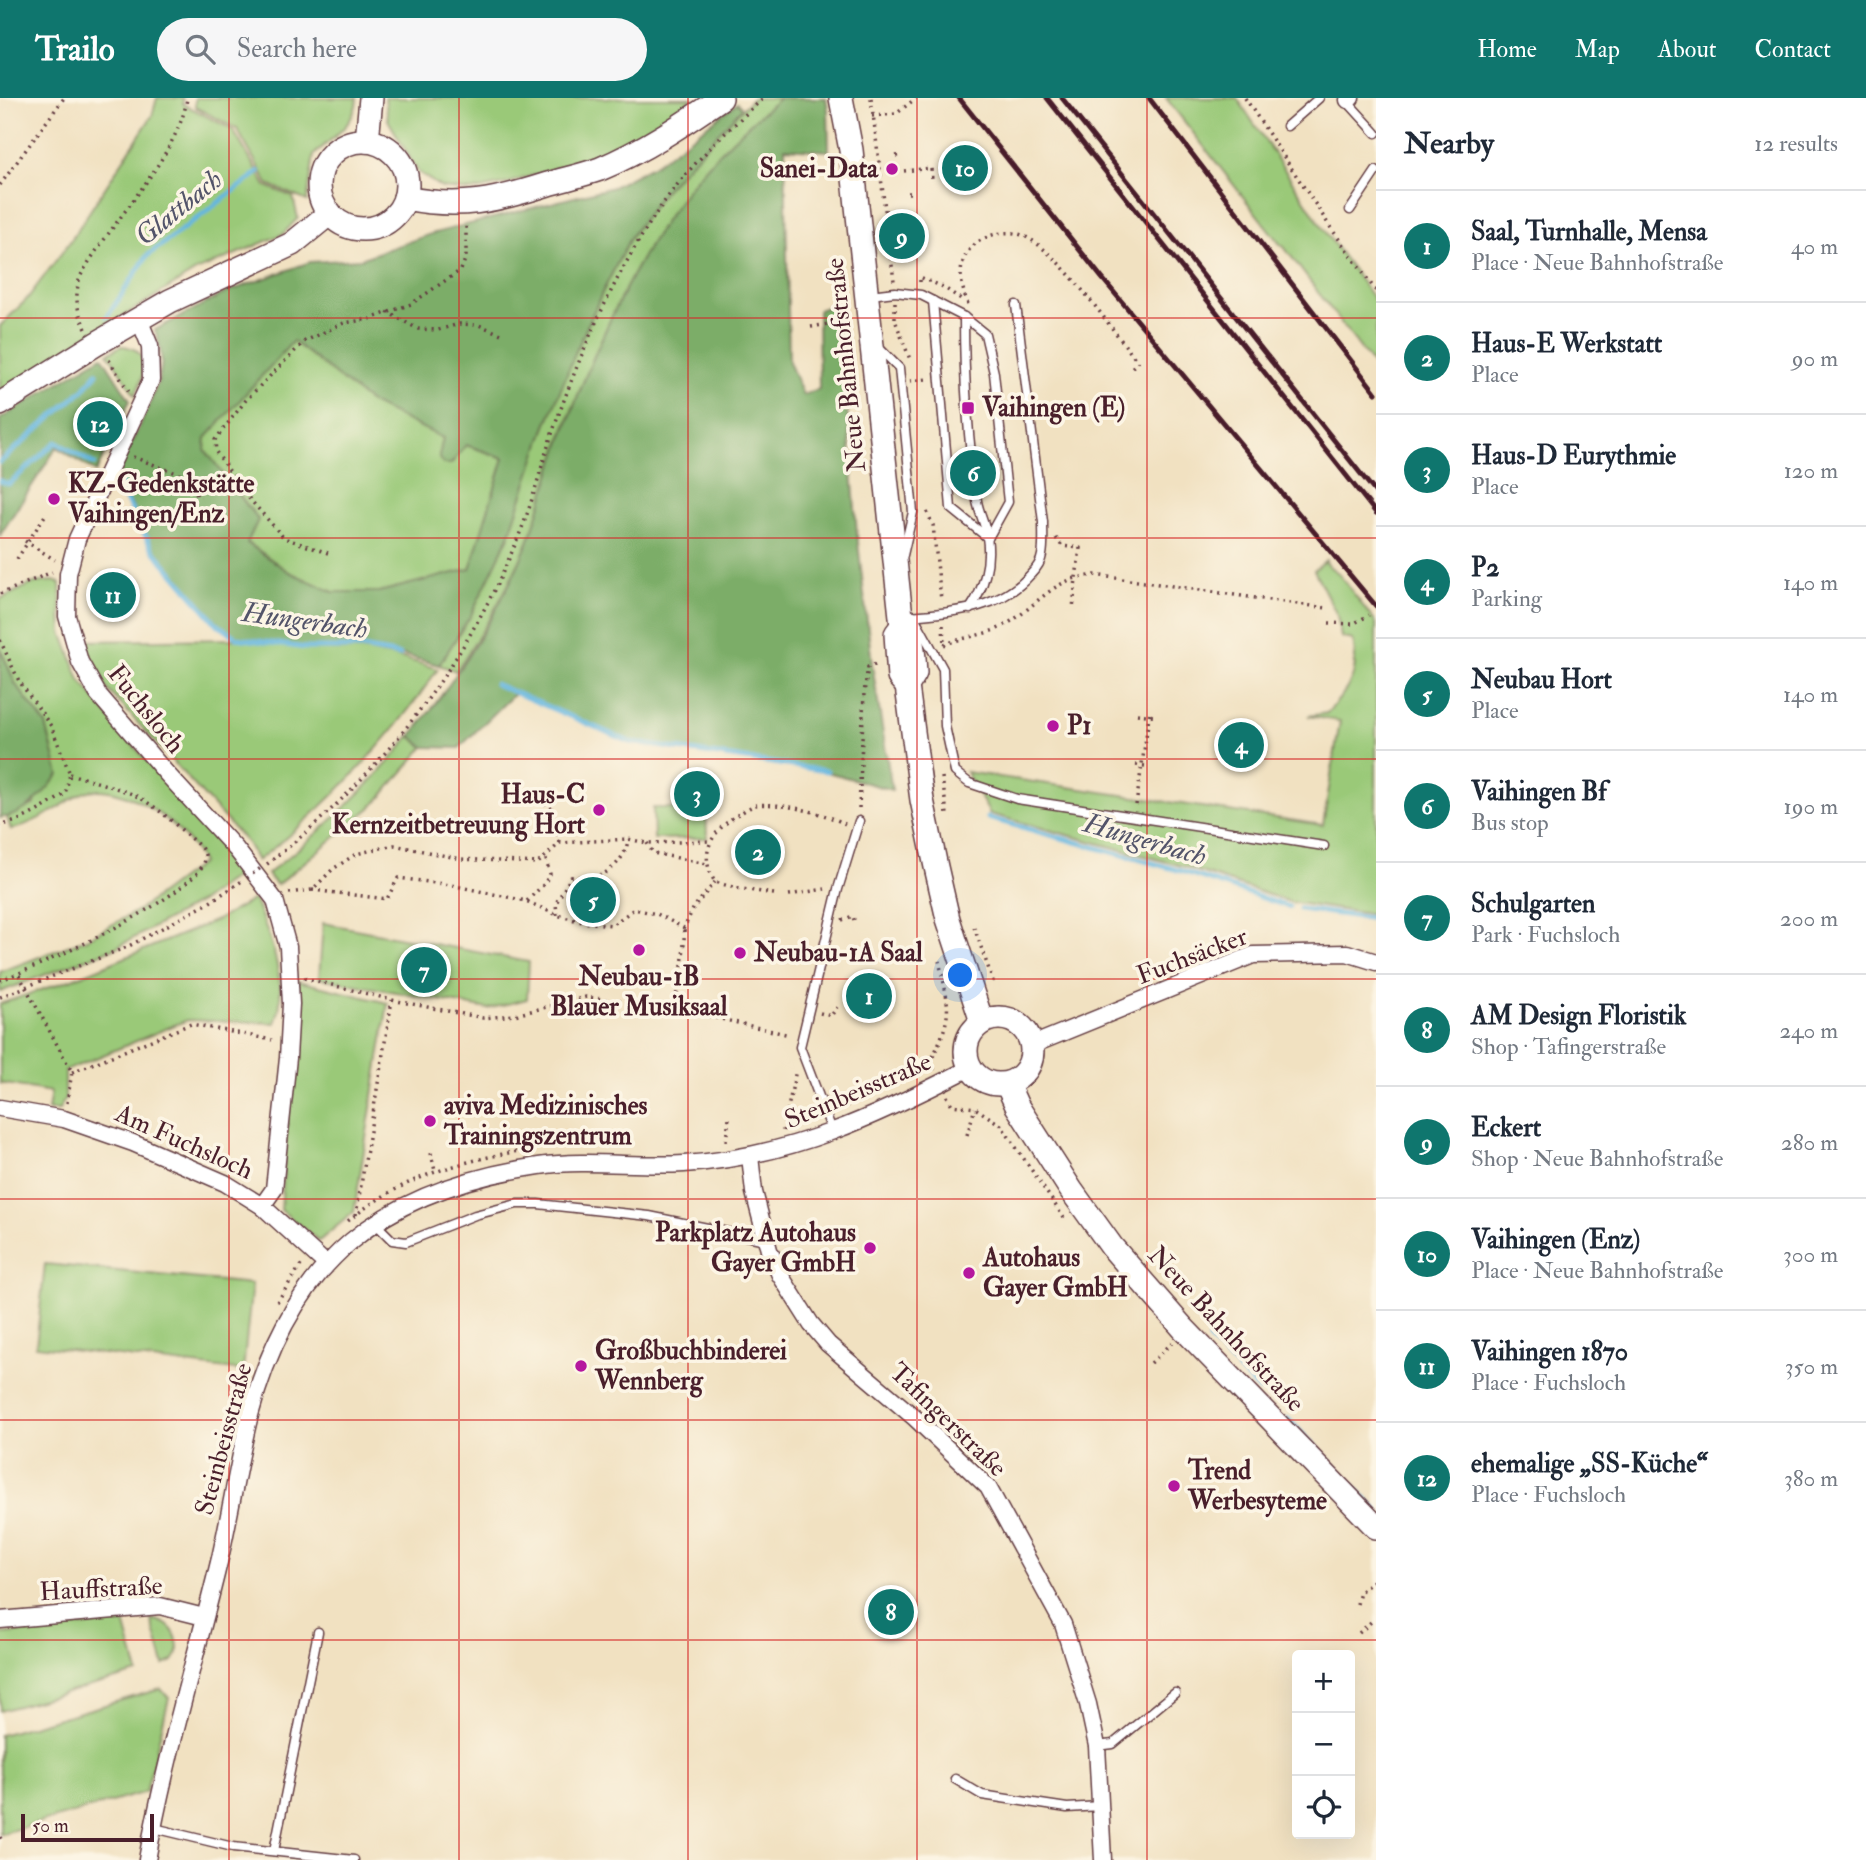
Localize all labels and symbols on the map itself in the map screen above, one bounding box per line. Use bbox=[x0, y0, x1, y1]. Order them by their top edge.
pin: 10 bbox=[942, 142, 988, 194]
place label: Sanei-Data bbox=[760, 153, 879, 185]
marker: Sanei-Data bbox=[884, 161, 900, 177]
water label: Glattbach bbox=[128, 162, 230, 254]
pin: 9 bbox=[879, 210, 925, 262]
street label: Neue Bahnhofstraße bbox=[819, 256, 873, 474]
place label: Vaihingen (E) bbox=[981, 392, 1125, 425]
pin: 12 bbox=[77, 398, 123, 450]
marker: Vaihingen (E) bbox=[960, 400, 976, 416]
pin: 6 bbox=[950, 447, 996, 499]
place label: KZ-Gedenkstätte Vaihingen/Enz bbox=[67, 468, 255, 531]
marker: KZ-Gedenkstätte Vaihingen/Enz bbox=[46, 491, 62, 507]
pin: 11 bbox=[90, 569, 136, 621]
water label: Hungerbach bbox=[238, 595, 370, 647]
street label: Fuchsloch bbox=[100, 658, 192, 760]
place label: P1 bbox=[1067, 710, 1092, 742]
marker: P1 bbox=[1045, 718, 1061, 734]
pin: 4 bbox=[1218, 719, 1264, 771]
pin: 3 bbox=[674, 768, 720, 820]
place label: Haus-C Kernzeitbetreuung Hort bbox=[332, 779, 586, 842]
marker: Haus-C Kernzeitbetreuung Hort bbox=[591, 802, 607, 818]
water label: Hungerbach bbox=[1078, 805, 1210, 874]
pin: 2 bbox=[735, 826, 781, 878]
pin: 5 bbox=[570, 874, 616, 926]
street label: Fuchsäcker bbox=[1132, 920, 1252, 992]
place label: Neubau-1A Saal bbox=[753, 937, 923, 969]
marker: Neubau-1B Blauer Musiksaal bbox=[631, 942, 647, 958]
pin: 7 bbox=[401, 944, 447, 996]
marker: Neubau-1A Saal bbox=[732, 945, 748, 961]
your location bbox=[943, 958, 977, 992]
place label: Neubau-1B Blauer Musiksaal bbox=[551, 961, 728, 1023]
pin: 1 bbox=[846, 970, 892, 1022]
street label: Steinbeisstraße bbox=[780, 1046, 936, 1136]
place label: aviva Medizinisches Trainingszentrum bbox=[443, 1090, 648, 1153]
street label: Am Fuchsloch bbox=[109, 1097, 258, 1187]
marker: aviva Medizinisches Trainingszentrum bbox=[422, 1113, 438, 1129]
place label: Parkplatz Autohaus Gayer GmbH bbox=[655, 1217, 856, 1280]
street label: Neue Bahnhofstraße bbox=[1141, 1239, 1311, 1419]
marker: Parkplatz Autohaus Gayer GmbH bbox=[862, 1240, 878, 1256]
place label: Autohaus Gayer GmbH bbox=[982, 1242, 1128, 1305]
marker: Autohaus Gayer GmbH bbox=[961, 1265, 977, 1281]
place label: Großbuchbinderei Wennberg bbox=[594, 1335, 787, 1398]
street label: Tafingerstraße bbox=[883, 1356, 1013, 1484]
marker: Großbuchbinderei Wennberg bbox=[573, 1358, 589, 1374]
street label: Steinbeisstraße bbox=[188, 1359, 260, 1519]
place label: Trend Werbesyteme bbox=[1187, 1455, 1327, 1518]
marker: Trend Werbesyteme bbox=[1166, 1478, 1182, 1494]
street label: Hauffstraße bbox=[39, 1570, 163, 1608]
pin: 8 bbox=[868, 1586, 914, 1638]
scale bar bbox=[21, 1811, 154, 1843]

